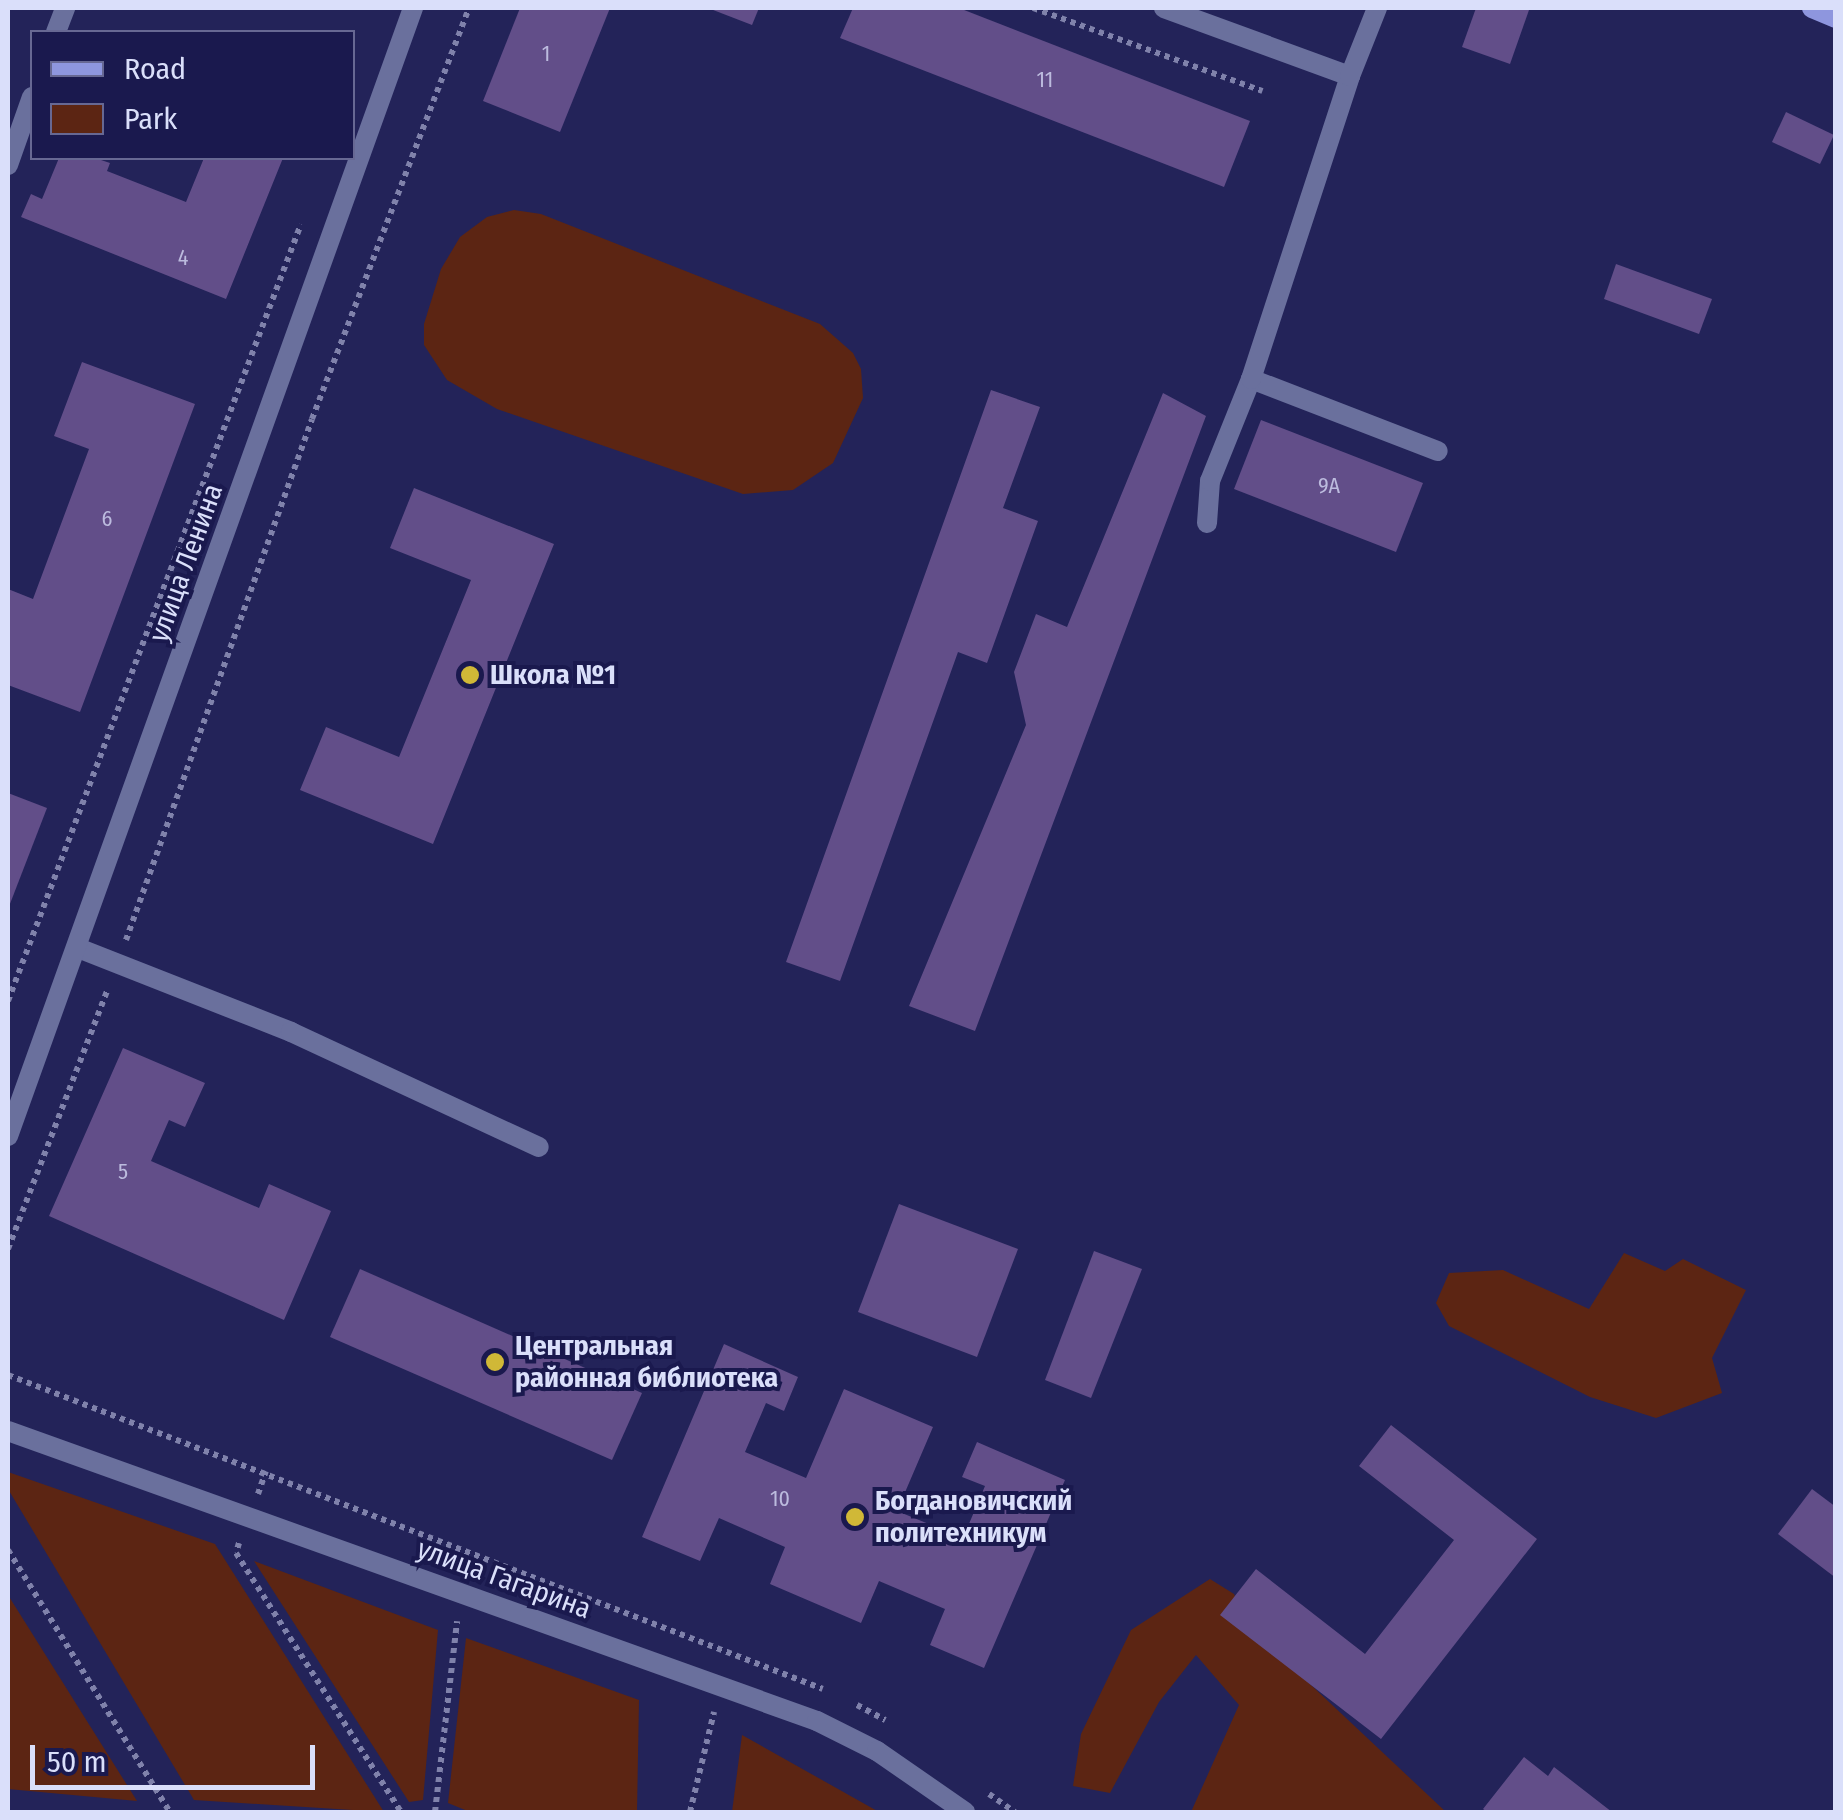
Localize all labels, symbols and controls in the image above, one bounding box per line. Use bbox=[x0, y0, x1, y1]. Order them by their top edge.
legend bbox=[30, 30, 355, 160]
house number: 1 bbox=[542, 41, 550, 67]
text: Road bbox=[124, 51, 186, 87]
house number: 11 bbox=[1037, 67, 1053, 93]
text: Park bbox=[124, 101, 177, 137]
house number: 4 bbox=[178, 245, 188, 271]
house number: 9А bbox=[1318, 473, 1340, 499]
street label: улица Ленина bbox=[142, 479, 230, 647]
house number: 6 bbox=[102, 506, 112, 532]
place label: Школа №1 bbox=[490, 658, 616, 692]
marker: Школа №1 bbox=[459, 664, 481, 686]
house number: 5 bbox=[118, 1159, 128, 1185]
place label: Центральная районная библиотека bbox=[515, 1329, 778, 1395]
marker: Центральная районная библиотека bbox=[484, 1351, 506, 1373]
place label: Богдановичский политехникум bbox=[875, 1484, 1072, 1550]
house number: 10 bbox=[770, 1486, 790, 1512]
marker: Богдановичский политехникум bbox=[844, 1506, 866, 1528]
street label: улица Гагарина bbox=[412, 1532, 596, 1626]
scale bar bbox=[35, 1725, 320, 1787]
text: 50 m bbox=[47, 1744, 107, 1780]

